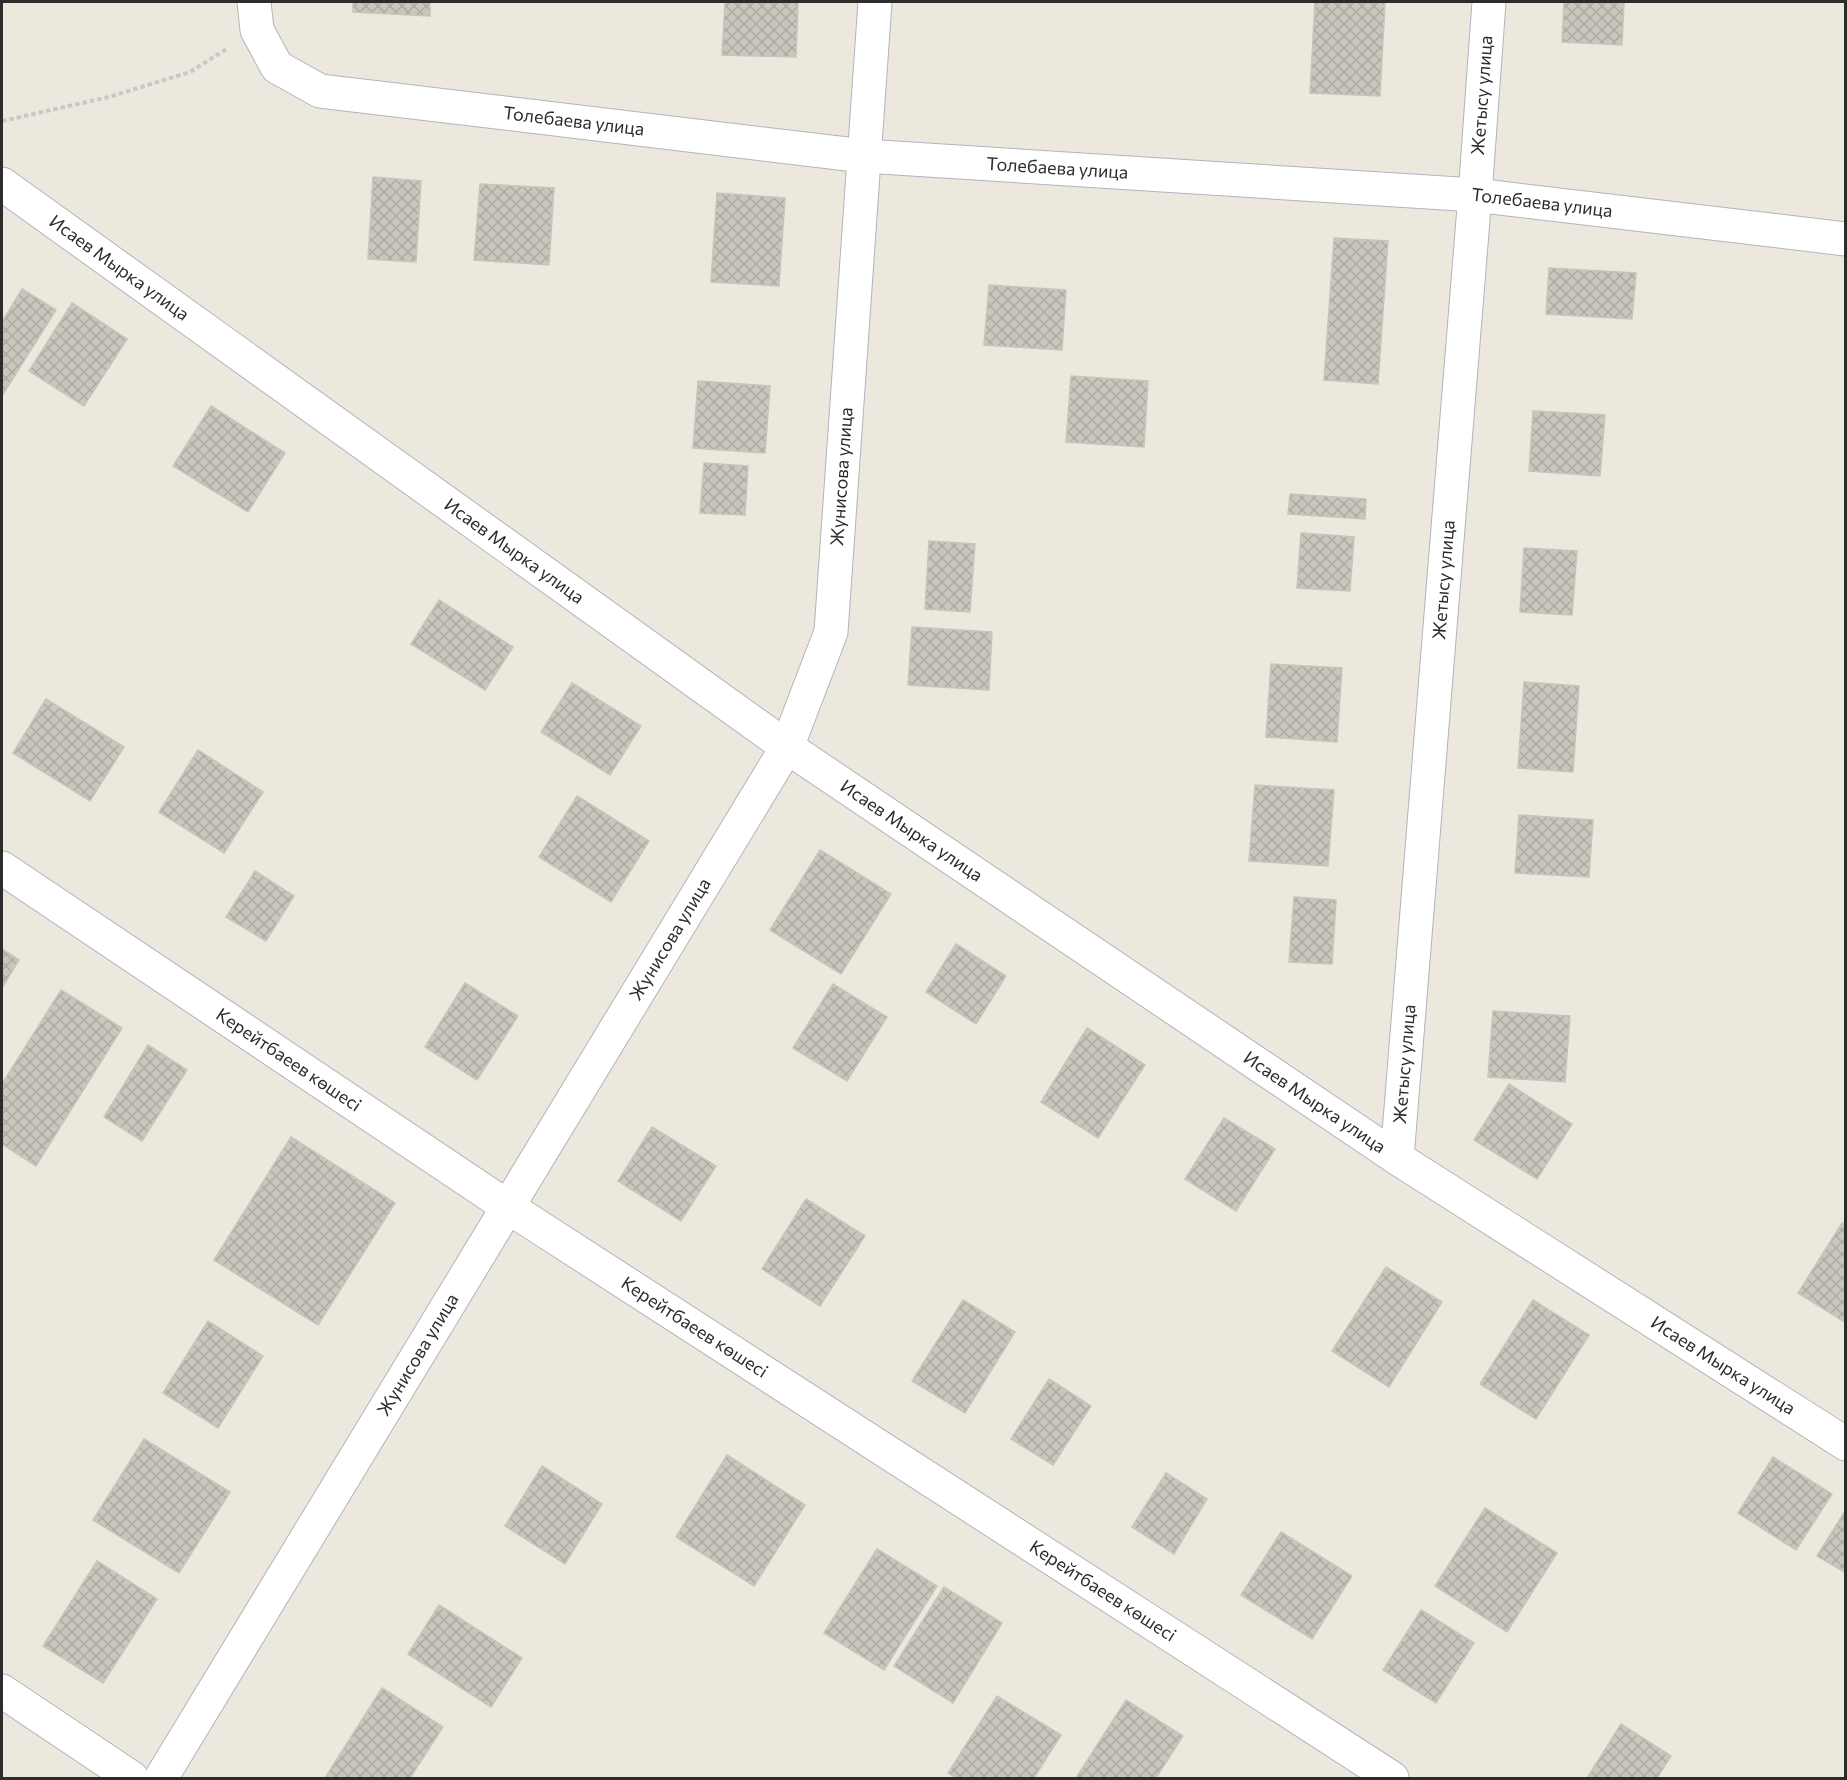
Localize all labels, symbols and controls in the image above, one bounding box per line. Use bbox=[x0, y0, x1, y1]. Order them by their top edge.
street label: Жетысу улица bbox=[1466, 35, 1497, 156]
street label: Толебаева улица bbox=[502, 101, 646, 140]
street label: Толебаева улица bbox=[986, 152, 1129, 183]
street label: Толебаева улица bbox=[1470, 183, 1614, 221]
street label: Исаев Мырка улица bbox=[45, 210, 194, 325]
street label: Жунисова улица bbox=[825, 406, 857, 547]
street label: Исаев Мырка улица bbox=[440, 493, 589, 608]
street label: Жетысу улица bbox=[1427, 519, 1459, 640]
street label: Исаев Мырка улица bbox=[837, 774, 987, 886]
street label: Жунисова улица bbox=[624, 874, 715, 1004]
street label: Керейтбаеев көшесі bbox=[212, 1003, 366, 1116]
street label: Жетысу улица bbox=[1388, 1004, 1419, 1125]
street label: Исаев Мырка улица bbox=[1240, 1046, 1390, 1157]
street label: Керейтбаеев көшесі bbox=[618, 1271, 772, 1382]
street label: Жунисова улица bbox=[372, 1289, 463, 1420]
street label: Исаев Мырка улица bbox=[1647, 1311, 1800, 1419]
street label: Керейтбаеев көшесі bbox=[1026, 1535, 1181, 1646]

